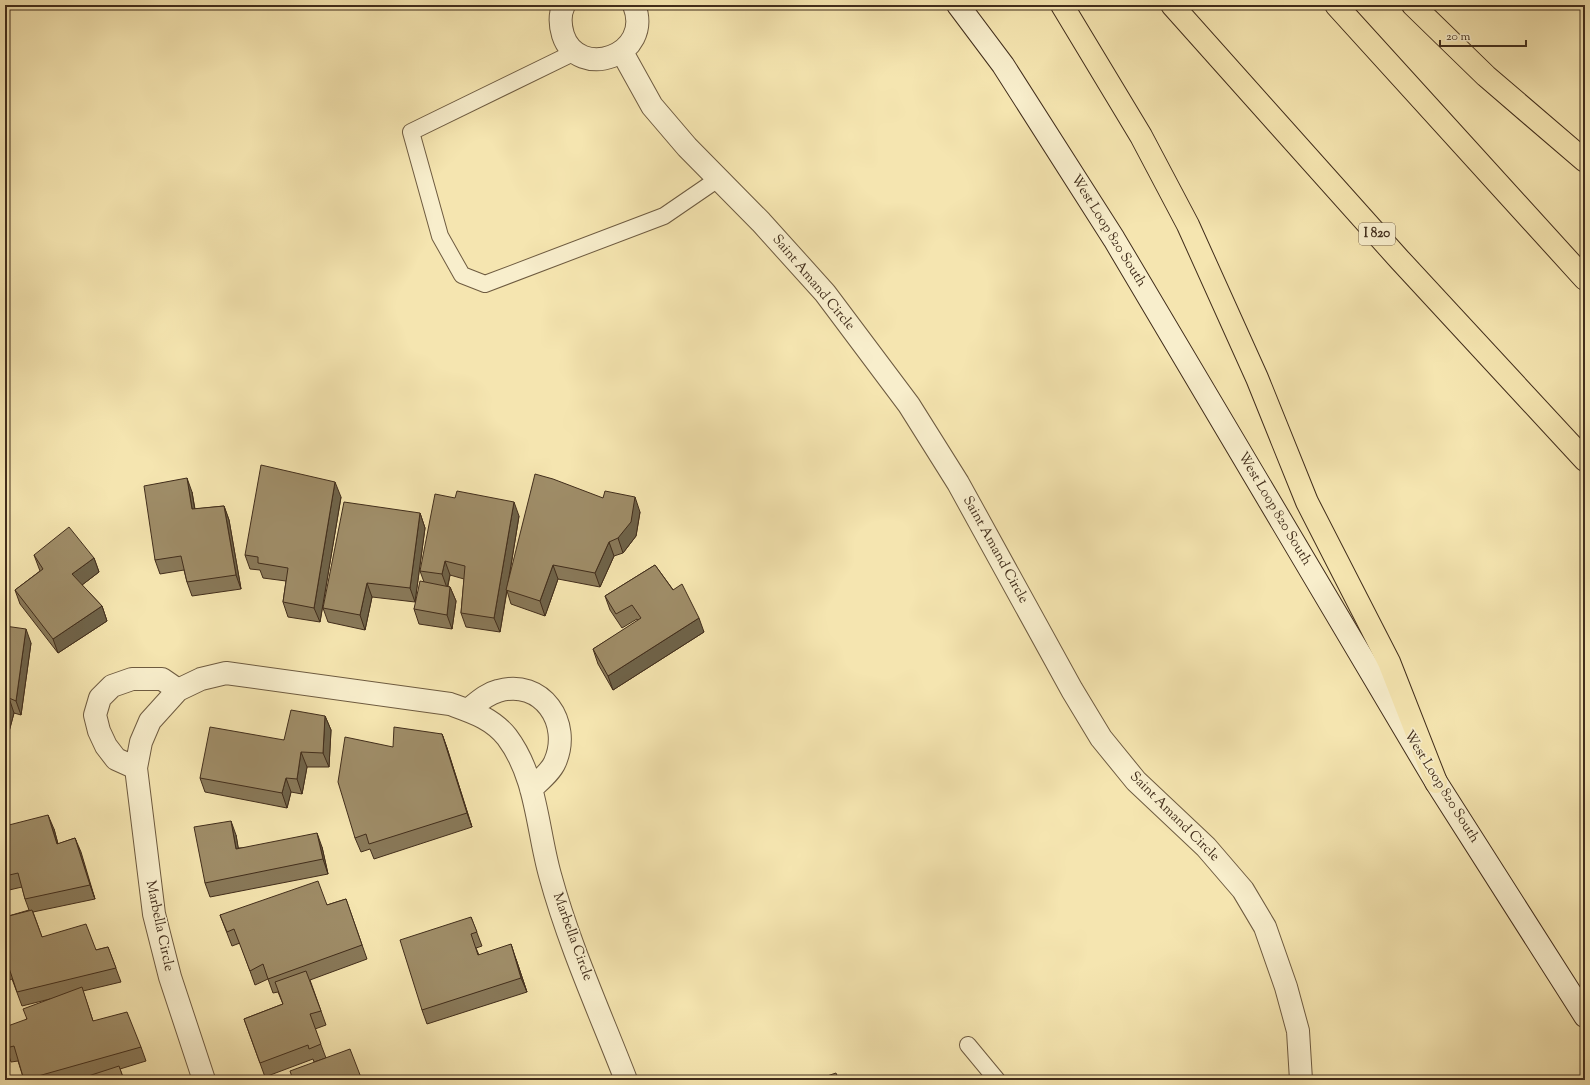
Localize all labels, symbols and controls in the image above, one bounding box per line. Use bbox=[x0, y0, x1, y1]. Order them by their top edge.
scale bar bbox=[1440, 22, 1526, 48]
text: 20 m bbox=[1446, 28, 1471, 46]
street label: West Loop 820 South bbox=[1065, 171, 1151, 291]
road number: I 820 bbox=[1359, 223, 1395, 245]
street label: Saint Amand Circle bbox=[767, 231, 859, 335]
street label: West Loop 820 South bbox=[1232, 448, 1316, 570]
street label: Saint Amand Circle bbox=[957, 493, 1033, 607]
street label: West Loop 820 South bbox=[1398, 727, 1484, 847]
street label: Saint Amand Circle bbox=[1125, 768, 1223, 866]
street label: Marbella Circle bbox=[140, 879, 178, 973]
street label: Marbella Circle bbox=[547, 890, 597, 984]

